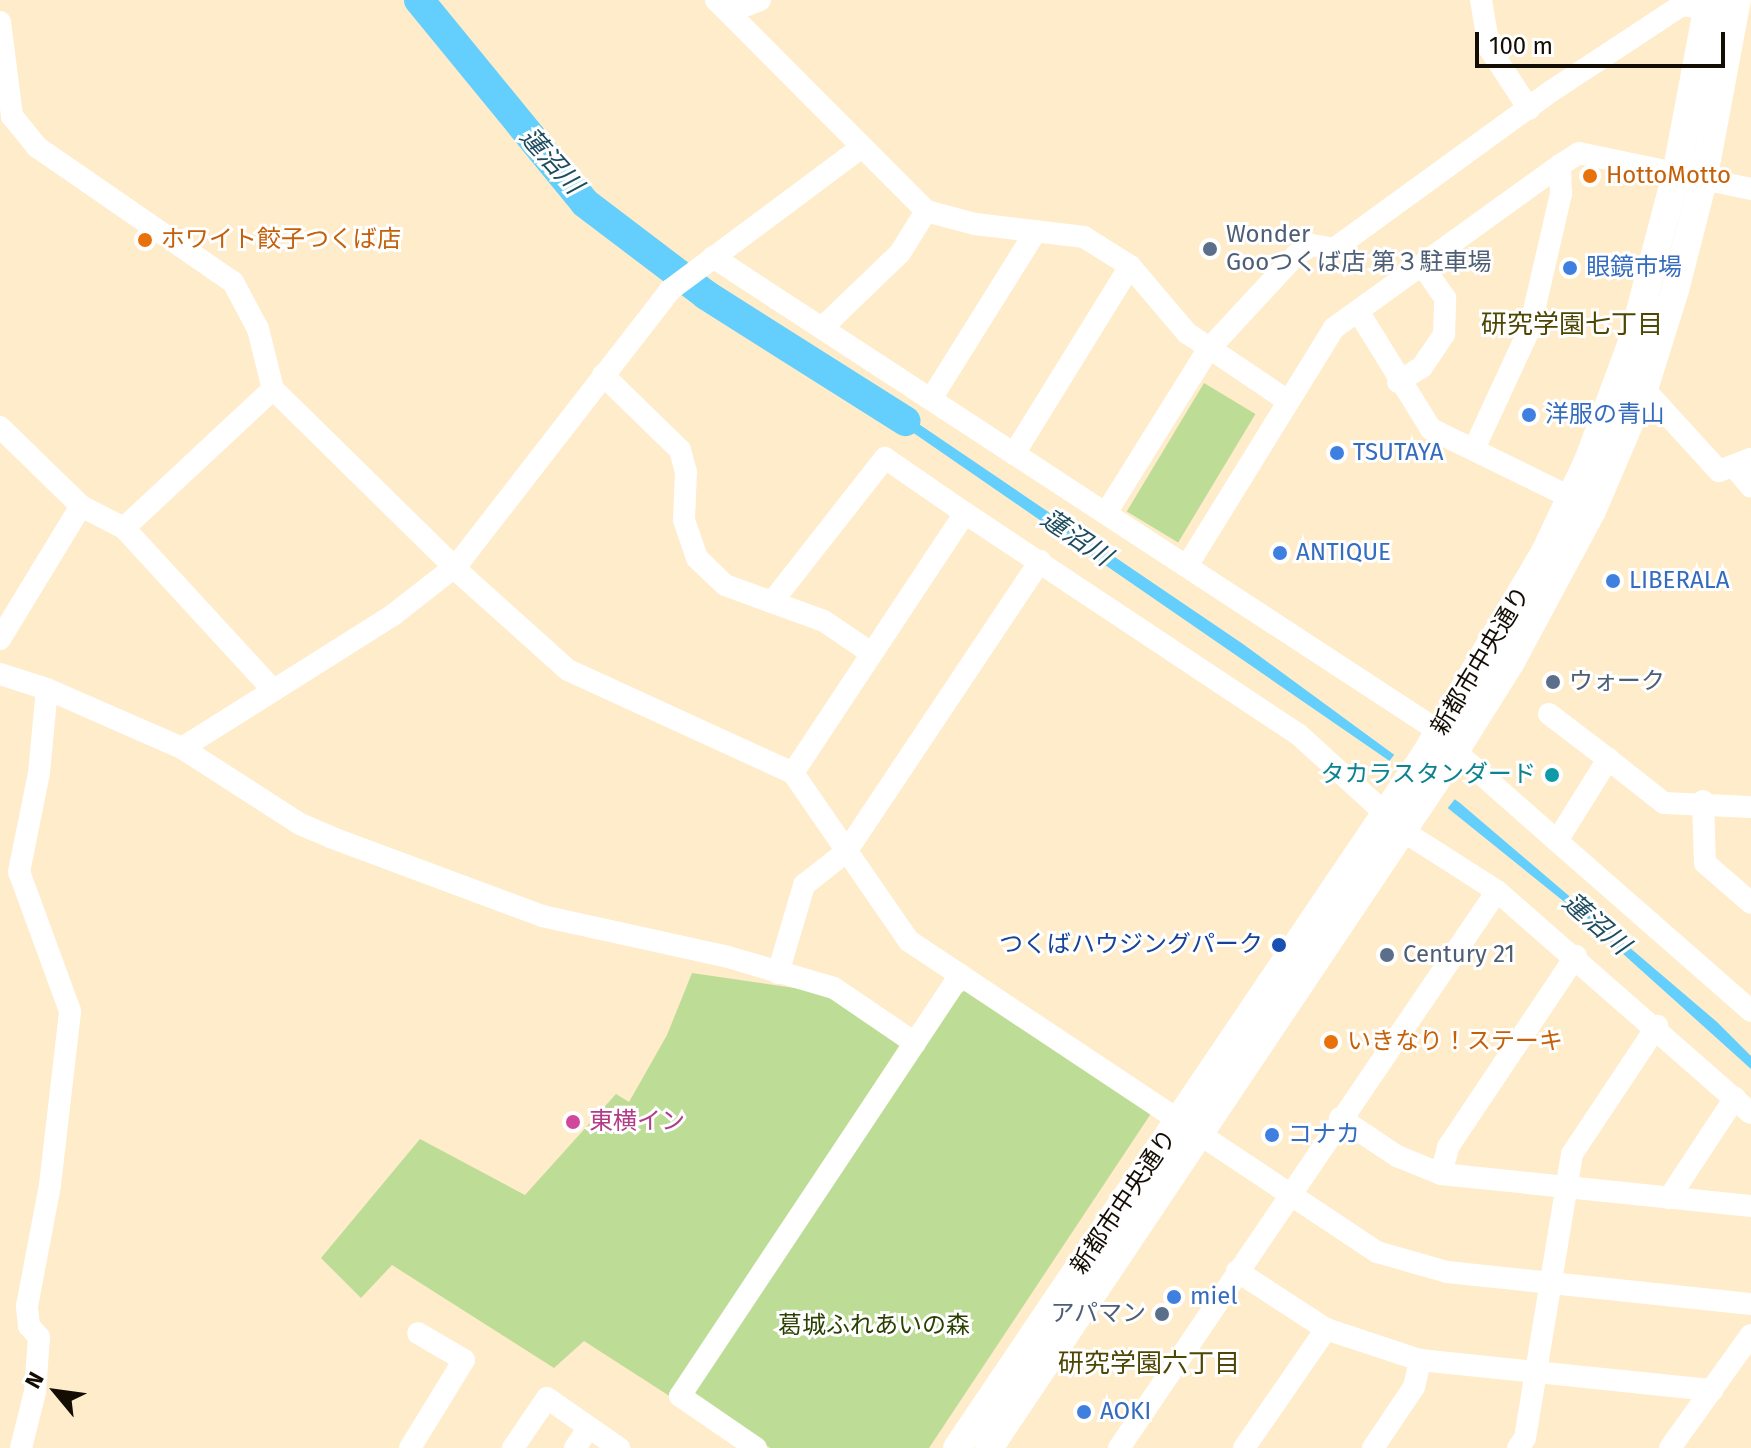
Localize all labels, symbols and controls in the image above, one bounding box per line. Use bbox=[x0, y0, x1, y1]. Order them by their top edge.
scale bar bbox=[1479, 16, 1729, 66]
text: 100 m bbox=[1489, 32, 1553, 60]
water label: 蓮沼川 bbox=[513, 122, 589, 200]
place label: HottoMotto bbox=[1606, 162, 1731, 190]
marker: HottoMotto bbox=[1581, 167, 1599, 185]
place label: Wonder Gooつくば店 第３駐車場 bbox=[1226, 221, 1492, 277]
place label: ホワイト餃子つくば店 bbox=[161, 226, 401, 254]
marker: ホワイト餃子つくば店 bbox=[136, 231, 154, 249]
marker: Wonder Gooつくば店 第３駐車場 bbox=[1201, 240, 1219, 258]
place label: 眼鏡市場 bbox=[1586, 254, 1682, 282]
marker: 眼鏡市場 bbox=[1561, 259, 1579, 277]
district label: 研究学園七丁目 bbox=[1481, 309, 1663, 341]
place label: 洋服の青山 bbox=[1545, 401, 1665, 429]
marker: 洋服の青山 bbox=[1520, 406, 1538, 424]
place label: TSUTAYA bbox=[1353, 439, 1443, 467]
marker: TSUTAYA bbox=[1328, 444, 1346, 462]
water label: 蓮沼川 bbox=[1035, 503, 1117, 573]
place label: ANTIQUE bbox=[1296, 539, 1391, 567]
marker: ANTIQUE bbox=[1271, 544, 1289, 562]
place label: LIBERALA bbox=[1629, 567, 1729, 595]
marker: LIBERALA bbox=[1604, 572, 1622, 590]
street label: 新都市中央通り bbox=[1425, 582, 1537, 740]
place label: ウォーク bbox=[1569, 668, 1665, 696]
marker: ウォーク bbox=[1544, 673, 1562, 691]
place label: タカラスタンダード bbox=[1320, 761, 1536, 789]
marker: タカラスタンダード bbox=[1543, 766, 1561, 784]
water label: 蓮沼川 bbox=[1556, 887, 1636, 961]
place label: つくばハウジングパーク bbox=[999, 931, 1263, 959]
marker: つくばハウジングパーク bbox=[1270, 936, 1288, 954]
place label: Century 21 bbox=[1403, 941, 1515, 969]
marker: Century 21 bbox=[1378, 946, 1396, 964]
place label: いきなり！ステーキ bbox=[1347, 1028, 1563, 1056]
marker: いきなり！ステーキ bbox=[1322, 1033, 1340, 1051]
place label: 東横イン bbox=[589, 1108, 685, 1136]
marker: 東横イン bbox=[564, 1113, 582, 1131]
place label: コナカ bbox=[1288, 1121, 1360, 1149]
street label: 新都市中央通り bbox=[1065, 1124, 1183, 1280]
marker: コナカ bbox=[1263, 1126, 1281, 1144]
place label: miel bbox=[1190, 1283, 1237, 1311]
marker: miel bbox=[1165, 1288, 1183, 1306]
place label: アパマン bbox=[1050, 1300, 1146, 1328]
marker: アパマン bbox=[1153, 1305, 1171, 1323]
park label: 葛城ふれあいの森 bbox=[778, 1312, 970, 1340]
district label: 研究学園六丁目 bbox=[1058, 1348, 1240, 1380]
north arrow bbox=[16, 1352, 96, 1432]
text: N bbox=[19, 1367, 50, 1393]
place label: AOKI bbox=[1100, 1398, 1151, 1426]
marker: AOKI bbox=[1075, 1403, 1093, 1421]

